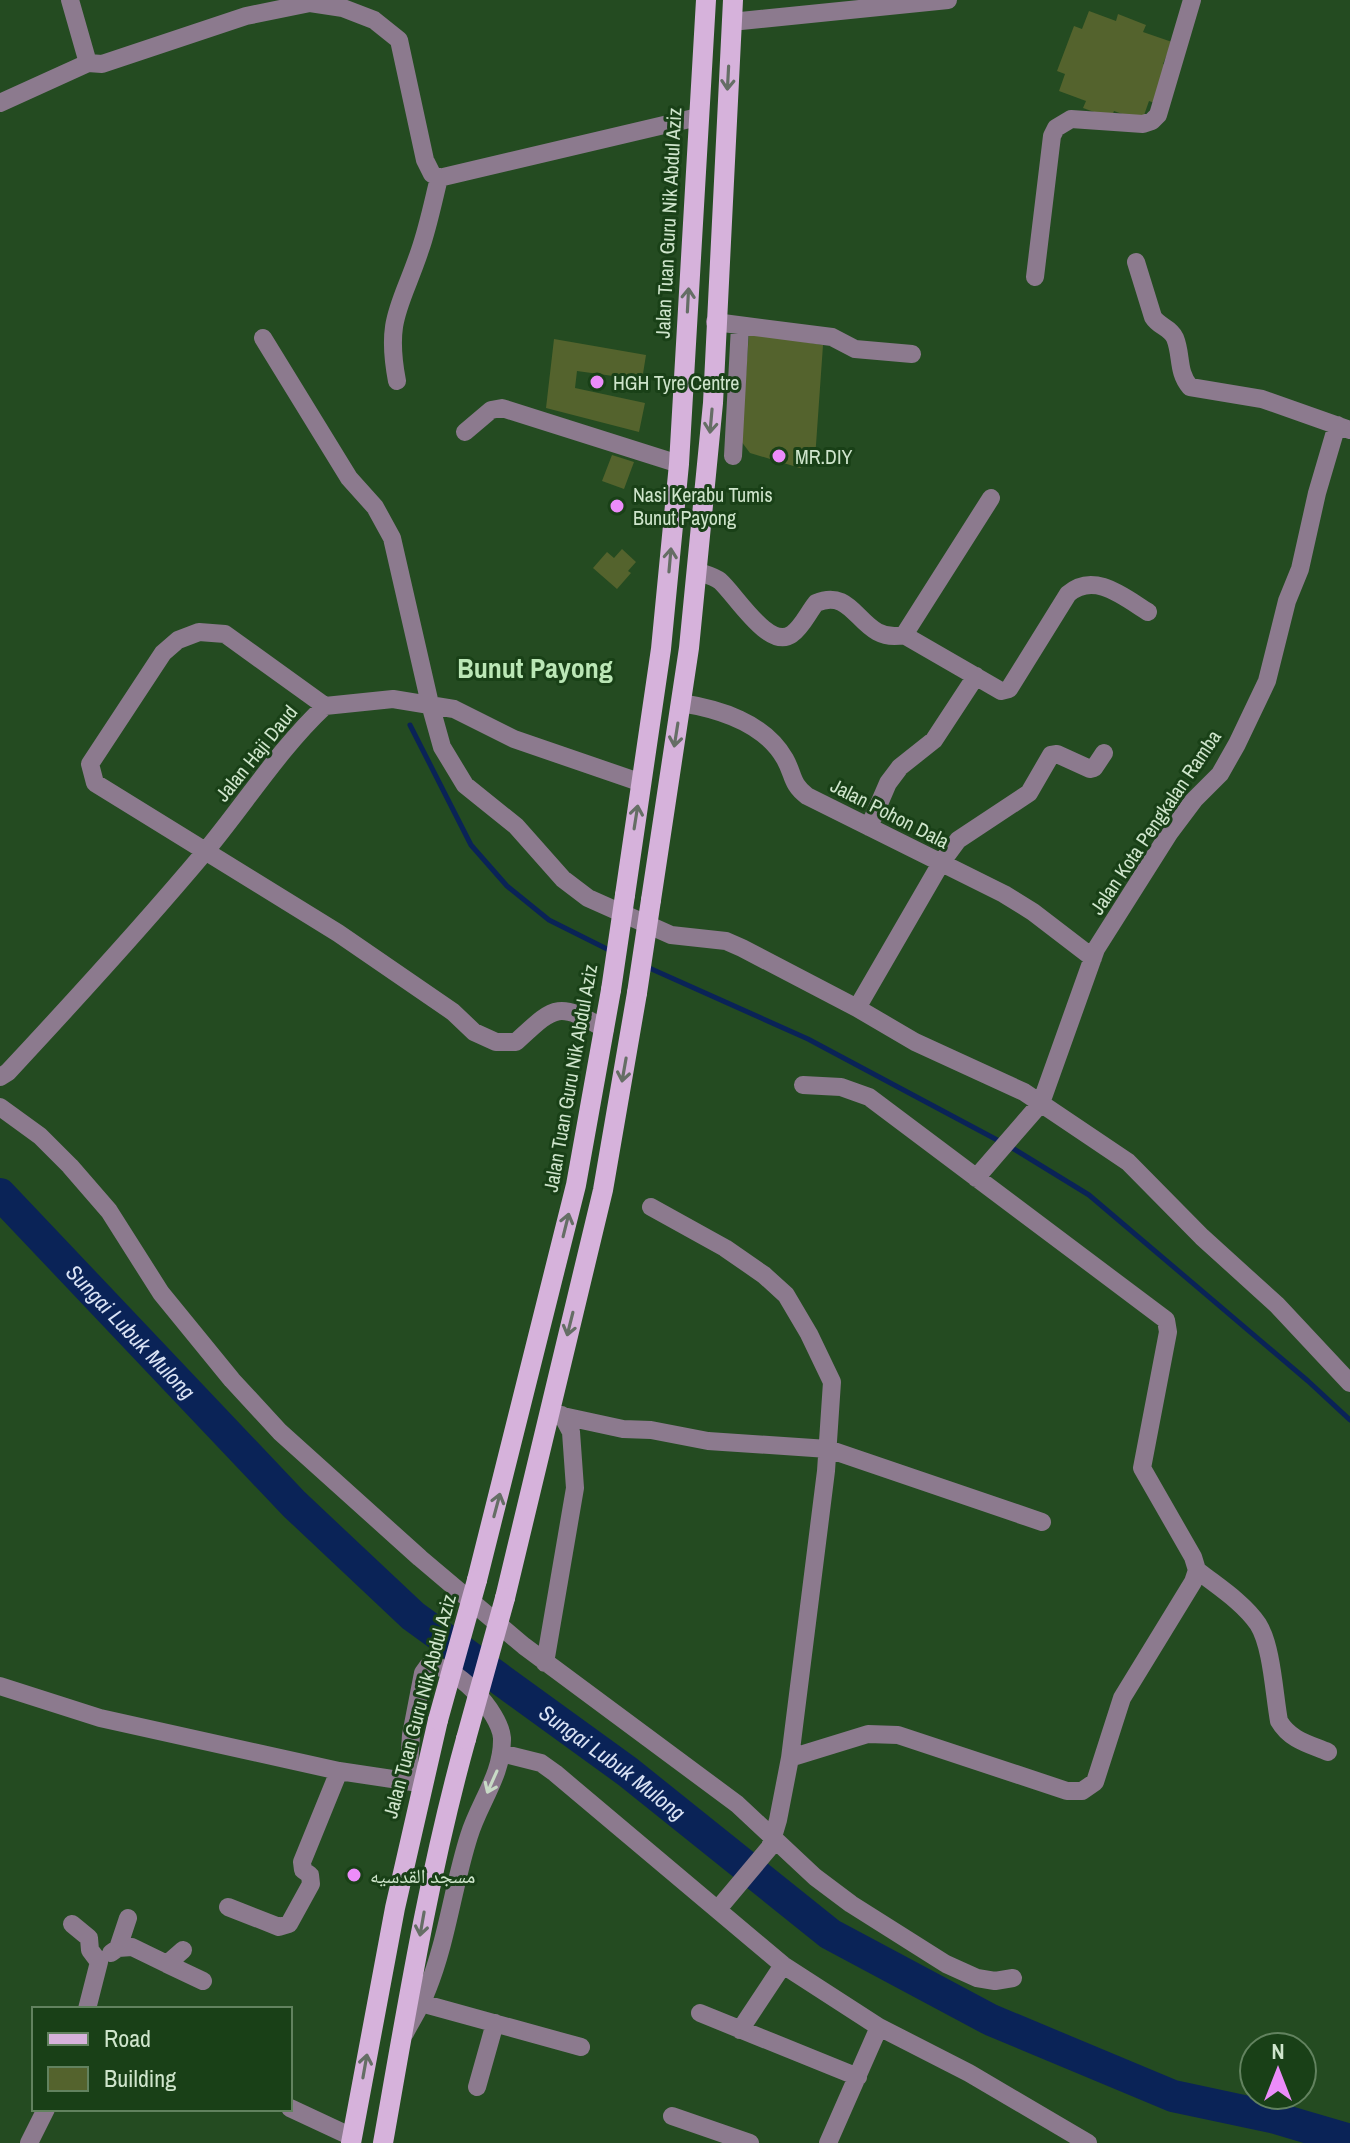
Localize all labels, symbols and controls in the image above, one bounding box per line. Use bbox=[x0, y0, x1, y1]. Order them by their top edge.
one-way arrow bbox=[720, 64, 735, 91]
street label: Jalan Tuan Guru Nik Abdul Aziz bbox=[648, 107, 688, 339]
one-way arrow bbox=[681, 287, 696, 314]
place label: HGH Tyre Centre bbox=[613, 369, 739, 396]
marker: HGH Tyre Centre bbox=[588, 373, 606, 391]
one-way arrow bbox=[703, 407, 718, 434]
place label: MR.DIY bbox=[795, 443, 852, 470]
marker: MR.DIY bbox=[770, 447, 788, 465]
place label: Nasi Kerabu Tumis Bunut Payong bbox=[633, 481, 773, 531]
marker: Nasi Kerabu Tumis Bunut Payong bbox=[608, 497, 626, 515]
one-way arrow bbox=[662, 547, 677, 574]
district label: Bunut Payong bbox=[457, 649, 613, 687]
street label: Jalan Haji Daud bbox=[209, 699, 303, 807]
one-way arrow bbox=[668, 722, 683, 748]
street label: Jalan Kota Pengkalan Ramba bbox=[1083, 725, 1227, 919]
street label: Jalan Pohon Dala bbox=[826, 772, 954, 854]
one-way arrow bbox=[630, 805, 645, 831]
street label: Jalan Tuan Guru Nik Abdul Aziz bbox=[537, 962, 603, 1194]
one-way arrow bbox=[616, 1057, 631, 1082]
one-way arrow bbox=[559, 1213, 574, 1239]
water label: Sungai Lubuk Mulong bbox=[59, 1258, 202, 1406]
one-way arrow bbox=[562, 1311, 577, 1337]
one-way arrow bbox=[490, 1492, 505, 1518]
street label: Jalan Tuan Guru Nik Abdul Aziz bbox=[376, 1591, 462, 1821]
water label: Sungai Lubuk Mulong bbox=[533, 1698, 692, 1827]
one-way arrow bbox=[483, 1769, 498, 1794]
place label: مسجد القدسيه bbox=[370, 1862, 475, 1889]
marker: مسجد القدسيه bbox=[345, 1866, 363, 1884]
one-way arrow bbox=[413, 1911, 428, 1936]
legend bbox=[32, 2007, 292, 2111]
text: Road bbox=[104, 2022, 151, 2054]
north arrow bbox=[1238, 2031, 1318, 2111]
text: N bbox=[1271, 2036, 1285, 2066]
one-way arrow bbox=[358, 2054, 373, 2079]
text: Building bbox=[104, 2062, 176, 2094]

